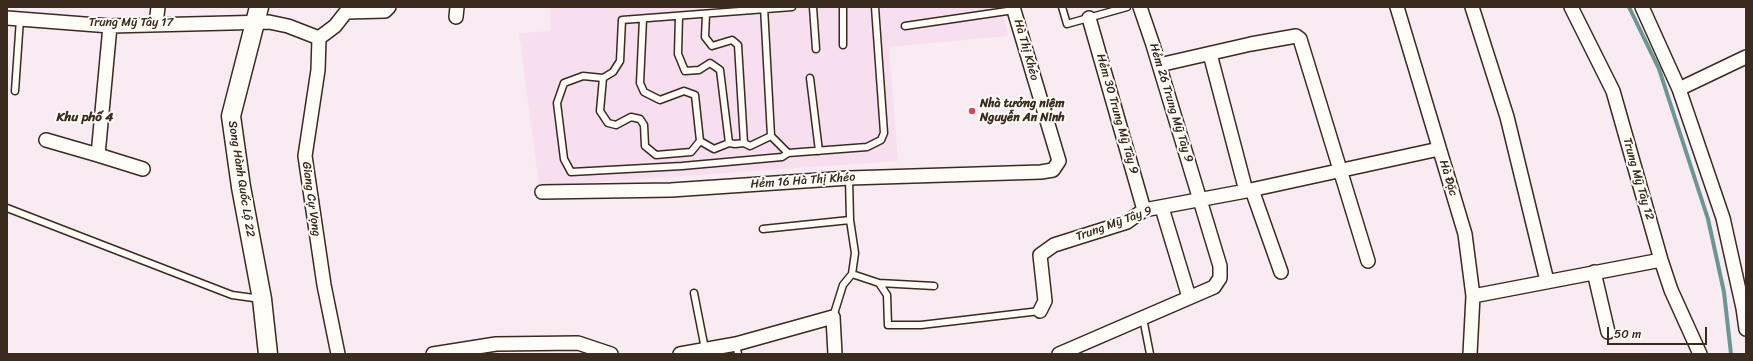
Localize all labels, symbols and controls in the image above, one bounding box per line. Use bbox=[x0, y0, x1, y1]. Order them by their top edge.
street label: Trung Mỹ Tây 17 bbox=[89, 16, 173, 30]
street label: Hà Thị Khéo bbox=[1010, 18, 1042, 82]
street label: Hẻm 26 Trung Mỹ Tây 9 bbox=[1146, 42, 1196, 164]
street label: Hẻm 30 Trung Mỹ Tây 9 bbox=[1093, 52, 1141, 176]
place label: Nhà tưởng niệm Nguyễn An Ninh bbox=[980, 97, 1065, 125]
marker: Nhà tưởng niệm Nguyễn An Ninh bbox=[967, 106, 977, 116]
district label: Khu phố 4 bbox=[57, 110, 113, 126]
street label: Song Hành Quốc Lộ 22 bbox=[225, 120, 257, 238]
street label: Trung Mỹ Tây 12 bbox=[1619, 136, 1657, 222]
street label: Hà Đặc bbox=[1436, 158, 1460, 198]
street label: Giang Cự Vọng bbox=[299, 161, 323, 237]
street label: Hẻm 16 Hà Thị Khéo bbox=[750, 170, 856, 192]
street label: Trung Mỹ Tây 9 bbox=[1074, 204, 1154, 244]
scale bar bbox=[1609, 319, 1709, 345]
text: 50 m bbox=[1614, 323, 1641, 345]

